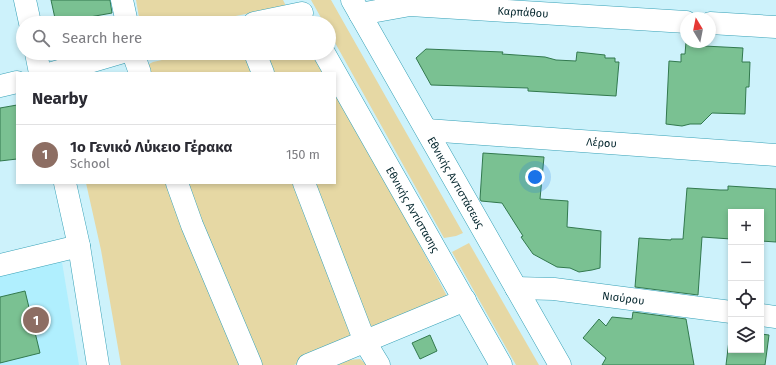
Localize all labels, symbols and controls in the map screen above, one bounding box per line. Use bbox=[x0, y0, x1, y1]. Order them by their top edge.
street label: Καρπάθου bbox=[497, 4, 549, 20]
north arrow bbox=[680, 12, 716, 48]
search box bbox=[16, 16, 336, 60]
icon: search bbox=[30, 27, 52, 49]
text: Search here bbox=[62, 29, 142, 47]
text: Nearby bbox=[32, 88, 87, 109]
street label: Εθνικής Αντιστάσεως bbox=[425, 134, 487, 231]
street label: Λέρου bbox=[586, 135, 617, 150]
text: 1ο Γενικό Λύκειο Γέρακα bbox=[70, 138, 233, 156]
text: 1 bbox=[42, 147, 48, 162]
text: 150 m bbox=[286, 147, 320, 162]
text: School bbox=[70, 156, 110, 171]
street label: Εθνικής Αντίστασης bbox=[383, 164, 442, 255]
your location bbox=[525, 167, 545, 187]
map controls bbox=[728, 209, 764, 353]
button: + bbox=[728, 209, 764, 245]
button: − bbox=[728, 245, 764, 281]
button: locate bbox=[728, 281, 764, 317]
street label: Νισύρου bbox=[601, 289, 645, 307]
pin: 1 bbox=[23, 305, 49, 335]
button: layers bbox=[728, 317, 764, 353]

